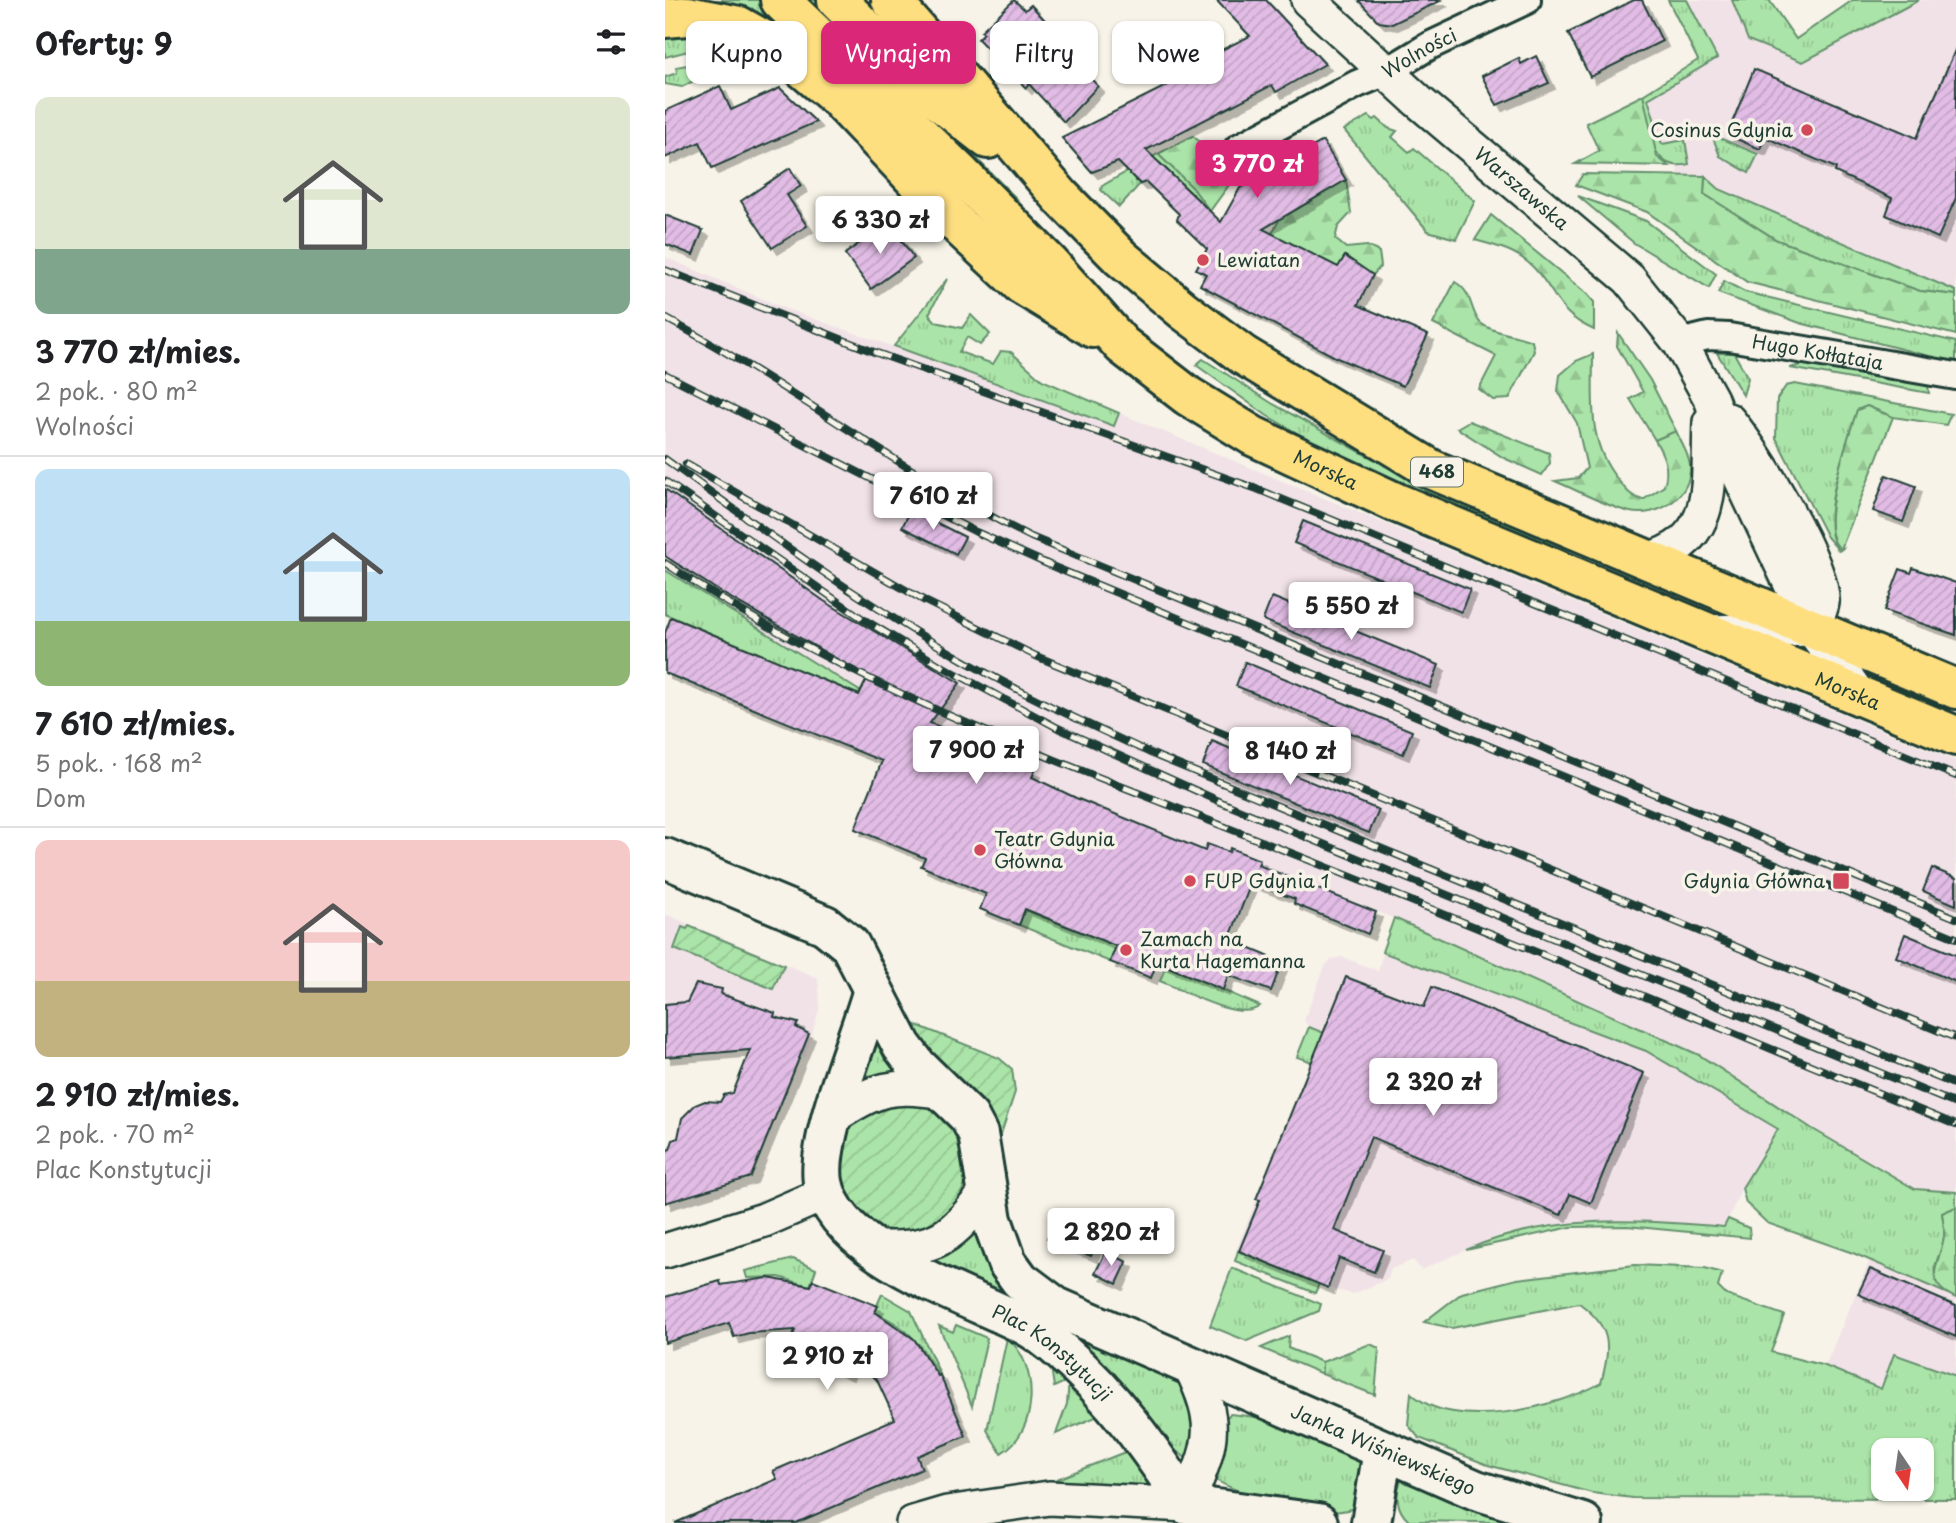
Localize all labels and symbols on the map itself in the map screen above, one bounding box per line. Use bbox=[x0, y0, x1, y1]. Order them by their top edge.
street label: Wolności bbox=[1376, 20, 1461, 84]
place label: Cosinus Gdynia bbox=[1650, 115, 1793, 143]
marker: Cosinus Gdynia bbox=[1799, 122, 1815, 138]
street label: Warszawska bbox=[1469, 139, 1576, 236]
pin: 3 770 zł bbox=[1185, 140, 1329, 200]
pin: 6 330 zł bbox=[808, 196, 952, 256]
place label: Lewiatan bbox=[1217, 245, 1300, 273]
marker: Lewiatan bbox=[1195, 252, 1211, 268]
street label: Hugo Kołłątaja bbox=[1750, 326, 1886, 376]
street label: Morska bbox=[1289, 442, 1363, 496]
road number: 468 bbox=[1411, 458, 1463, 486]
pin: 7 610 zł bbox=[861, 472, 1005, 532]
pin: 5 550 zł bbox=[1279, 582, 1423, 642]
street label: Morska bbox=[1811, 664, 1885, 716]
pin: 7 900 zł bbox=[904, 726, 1048, 786]
pin: 8 140 zł bbox=[1218, 728, 1362, 787]
place label: Teatr Gdynia Główna bbox=[994, 824, 1115, 874]
marker: Teatr Gdynia Główna bbox=[972, 842, 988, 858]
place label: FUP Gdynia 1 bbox=[1204, 866, 1329, 894]
place label: Gdynia Główna bbox=[1684, 866, 1825, 894]
marker: Gdynia Główna bbox=[1831, 871, 1851, 891]
marker: FUP Gdynia 1 bbox=[1182, 873, 1198, 889]
place label: Zamach na Kurta Hagemanna bbox=[1140, 924, 1305, 974]
marker: Zamach na Kurta Hagemanna bbox=[1118, 942, 1134, 958]
pin: 2 320 zł bbox=[1361, 1058, 1505, 1118]
pin: 2 820 zł bbox=[1039, 1208, 1183, 1268]
street label: Plac Konstytucji bbox=[988, 1296, 1119, 1407]
pin: 2 910 zł bbox=[755, 1332, 899, 1392]
street label: Janka Wiśniewskiego bbox=[1287, 1396, 1480, 1501]
north arrow bbox=[1871, 1438, 1934, 1502]

